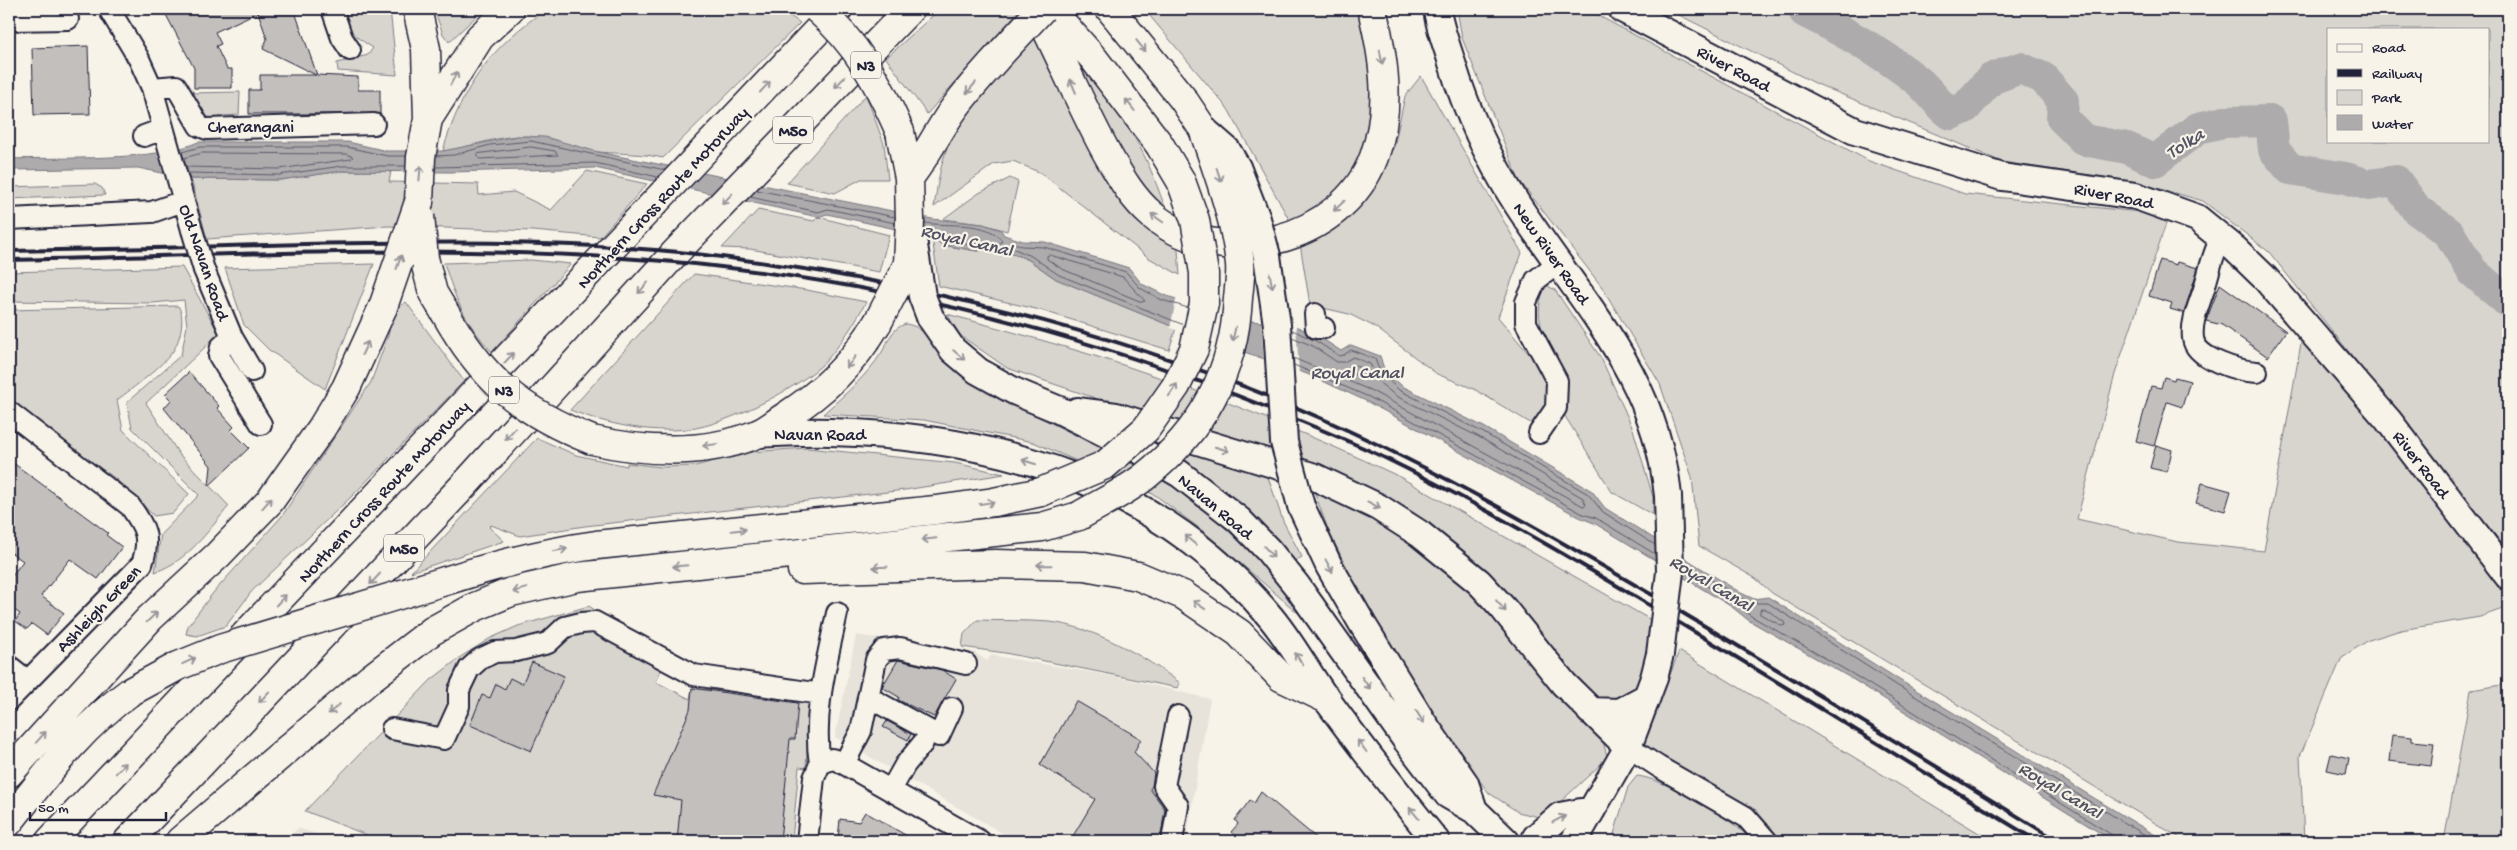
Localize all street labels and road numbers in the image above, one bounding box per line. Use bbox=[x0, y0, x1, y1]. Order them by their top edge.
street label: River Road bbox=[1692, 42, 1775, 99]
road number: N3 bbox=[851, 52, 881, 78]
street label: Northern Cross Route Motorway bbox=[574, 103, 754, 294]
road number: M50 bbox=[773, 116, 813, 144]
street label: Cherangani bbox=[208, 118, 294, 139]
street label: River Road bbox=[2072, 179, 2156, 216]
street label: New River Road bbox=[1507, 199, 1594, 311]
street label: Old Navan Road bbox=[173, 202, 233, 325]
road number: N3 bbox=[489, 376, 519, 404]
street label: Northern Cross Route Motorway bbox=[295, 397, 475, 588]
street label: Navan Road bbox=[774, 426, 867, 447]
street label: River Road bbox=[2387, 427, 2454, 505]
street label: Navan Road bbox=[1172, 470, 1257, 546]
road number: M50 bbox=[384, 534, 424, 562]
street label: Ashleigh Green bbox=[53, 561, 147, 658]

